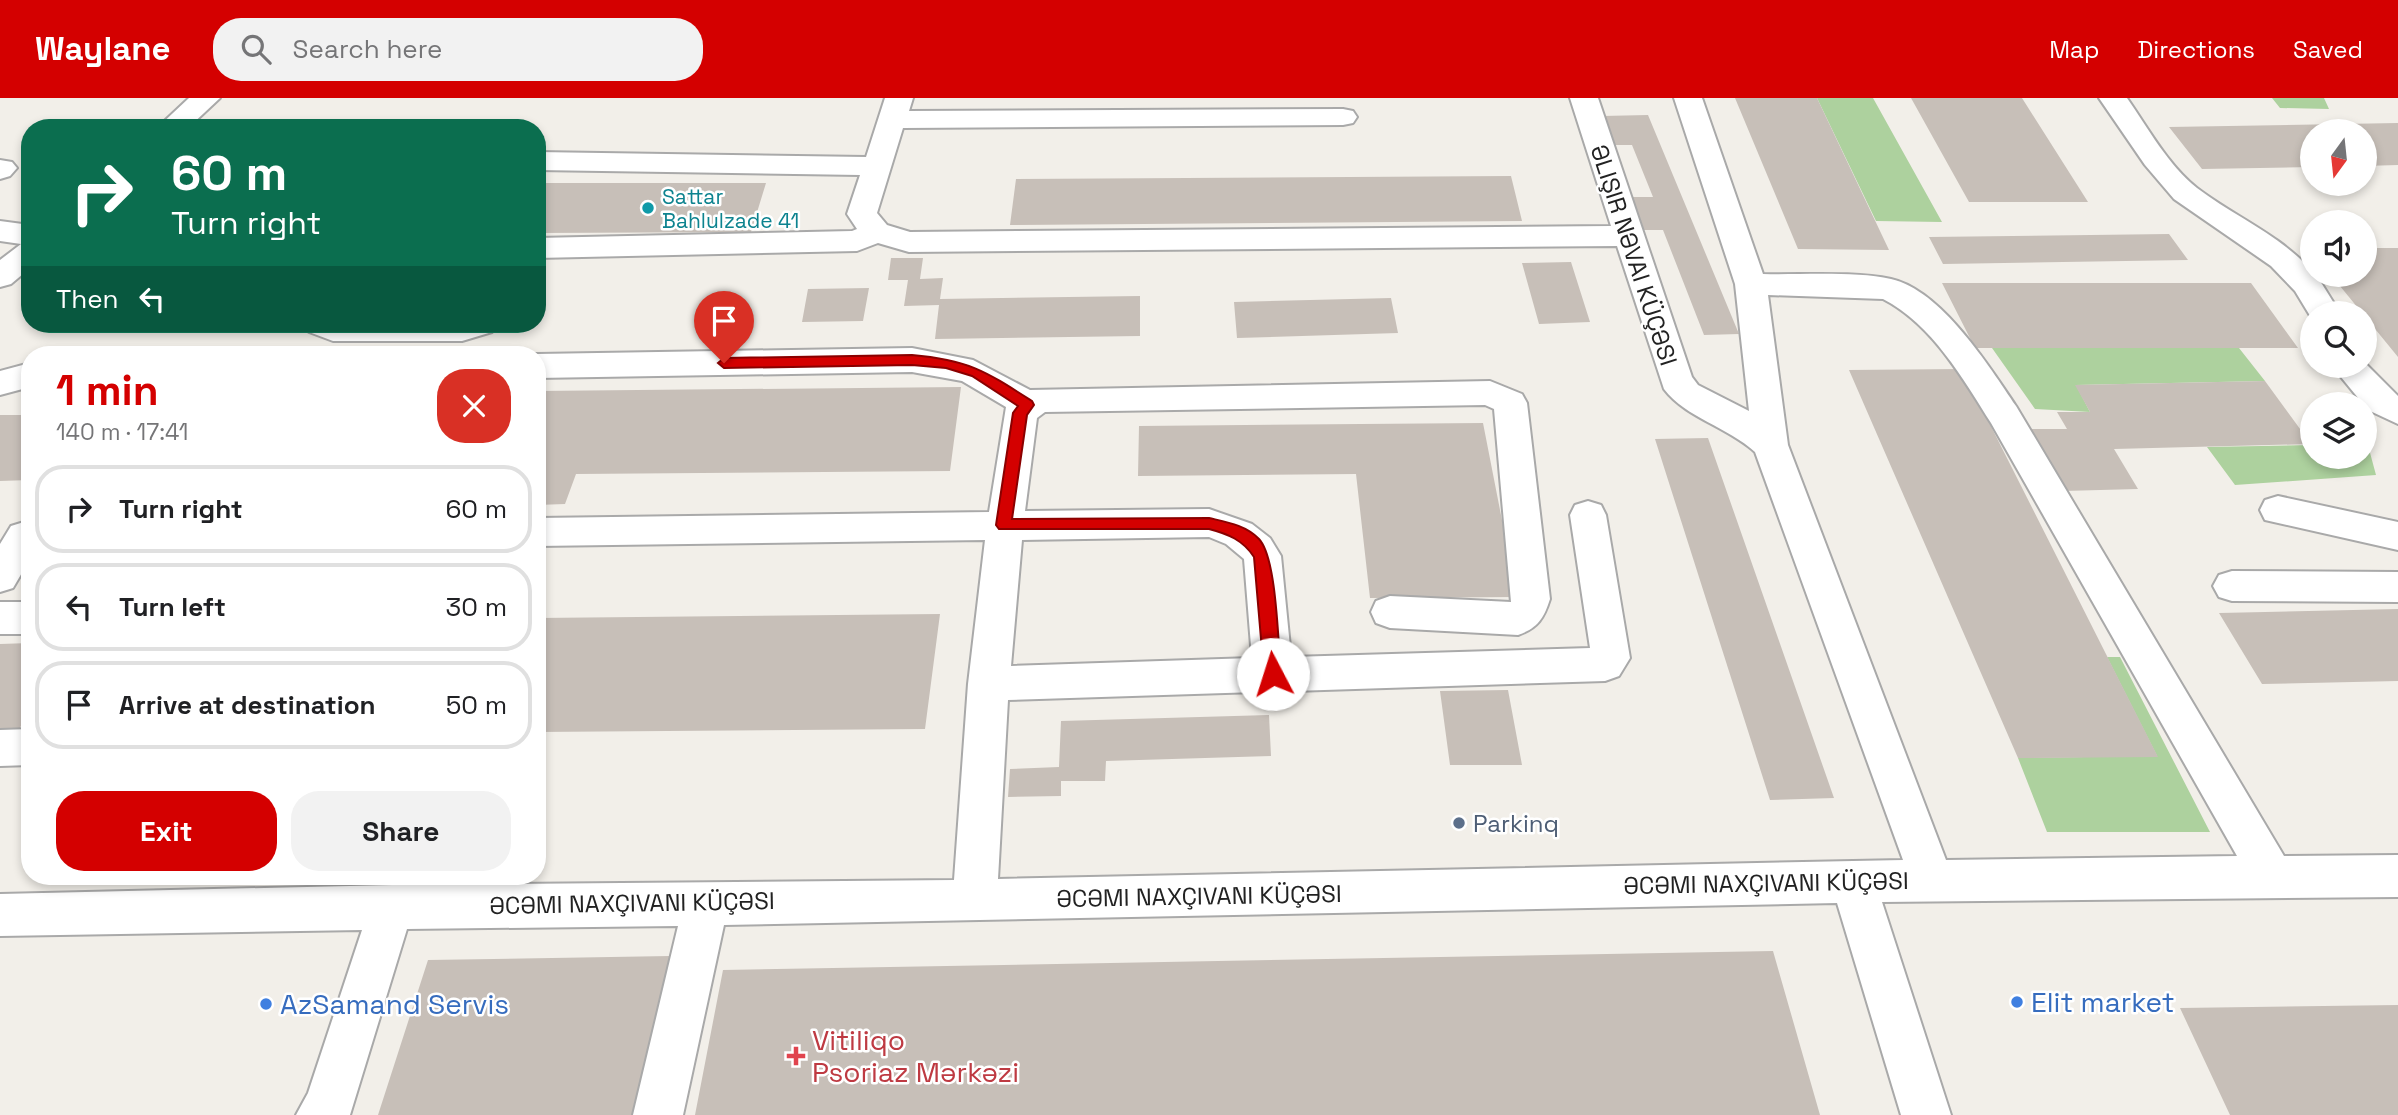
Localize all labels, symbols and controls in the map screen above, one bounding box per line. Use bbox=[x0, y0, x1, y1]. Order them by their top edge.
search box bbox=[213, 18, 703, 81]
text: Waylane bbox=[35, 28, 171, 70]
icon: search bbox=[237, 30, 275, 68]
text: Search here bbox=[293, 32, 442, 66]
text: Map bbox=[2049, 34, 2099, 65]
text: Directions bbox=[2137, 34, 2255, 65]
text: Saved bbox=[2293, 34, 2363, 65]
north arrow bbox=[2300, 119, 2376, 196]
map controls bbox=[2300, 119, 2377, 469]
street label: ƏLIŞIR NƏVAI KÜÇƏSI bbox=[1584, 141, 1684, 369]
text: 60 m bbox=[171, 142, 287, 204]
icon: right bbox=[56, 147, 147, 238]
place label: Sattar Bahlulzade 41 bbox=[662, 183, 799, 234]
marker: Sattar Bahlulzade 41 bbox=[640, 200, 656, 216]
text: Turn right bbox=[171, 203, 321, 243]
button: sound bbox=[2300, 210, 2377, 287]
icon: left bbox=[133, 280, 171, 318]
text: Then bbox=[56, 282, 119, 316]
pin bbox=[694, 291, 754, 363]
button: search bbox=[2300, 301, 2377, 378]
icon: arrive bbox=[705, 302, 743, 340]
text: 1 min bbox=[56, 364, 159, 417]
button: close bbox=[437, 369, 511, 443]
button: layers bbox=[2300, 392, 2377, 469]
text: 140 m · 17:41 bbox=[56, 417, 188, 447]
icon: right bbox=[60, 490, 98, 528]
text: Turn right bbox=[119, 492, 243, 526]
text: 60 m bbox=[445, 492, 507, 526]
icon: left bbox=[60, 588, 98, 626]
text: Turn left bbox=[119, 590, 226, 624]
text: 30 m bbox=[446, 590, 507, 624]
position arrow bbox=[1236, 637, 1310, 711]
icon: arrive bbox=[60, 686, 98, 724]
text: Arrive at destination bbox=[119, 688, 376, 722]
text: 50 m bbox=[446, 688, 507, 722]
button: Exit bbox=[56, 791, 277, 871]
button: Share bbox=[291, 791, 511, 871]
place label: Parkinq bbox=[1473, 808, 1559, 839]
marker: Parkinq bbox=[1451, 815, 1467, 831]
street label: ƏCƏMI NAXÇIVANI KÜÇƏSI bbox=[1623, 865, 1909, 901]
street label: ƏCƏMI NAXÇIVANI KÜÇƏSI bbox=[1056, 878, 1342, 914]
street label: ƏCƏMI NAXÇIVANI KÜÇƏSI bbox=[489, 885, 775, 921]
place label: Elit market bbox=[2031, 984, 2175, 1020]
place label: AzSamand Servis bbox=[280, 986, 509, 1022]
marker: Elit market bbox=[2009, 994, 2025, 1010]
marker: AzSamand Servis bbox=[258, 996, 274, 1012]
place label: Vitiliqo Psoriaz Mərkəzi bbox=[812, 1022, 1019, 1090]
marker: Vitiliqo Psoriaz Mərkəzi bbox=[786, 1046, 806, 1066]

